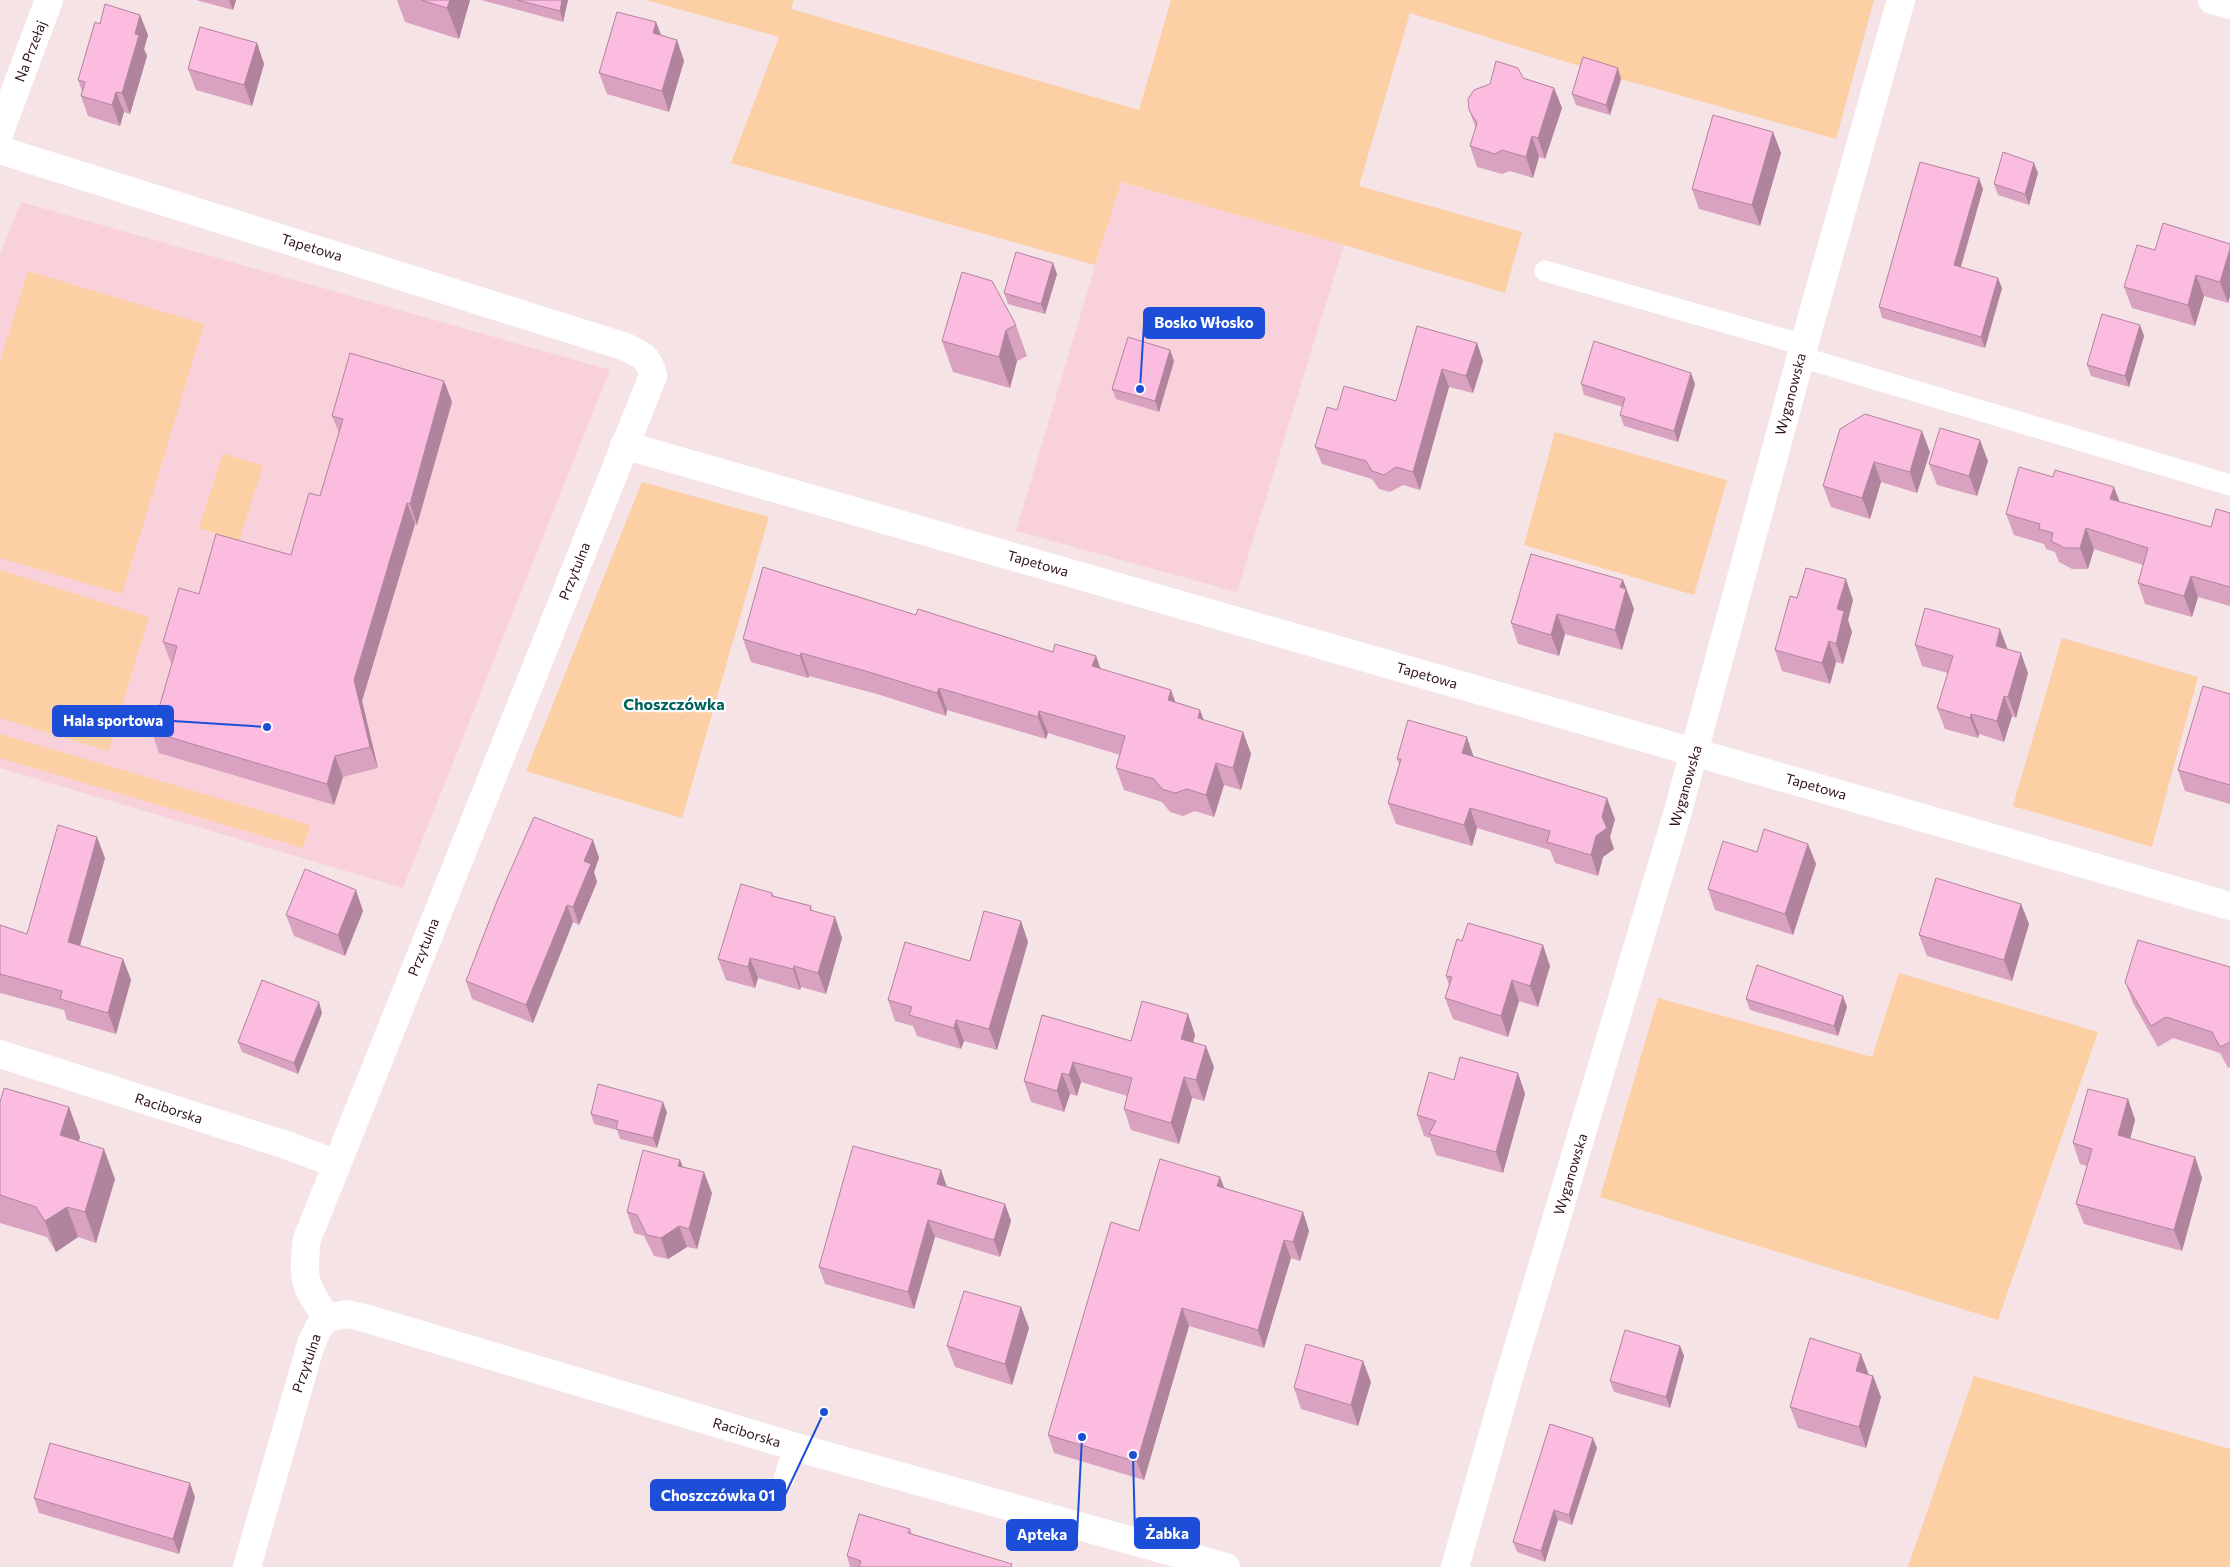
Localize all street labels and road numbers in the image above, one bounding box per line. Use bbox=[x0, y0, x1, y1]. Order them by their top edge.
street label: Na Przełaj bbox=[11, 18, 49, 84]
street label: Tapetowa bbox=[279, 230, 345, 264]
street label: Wyganowska bbox=[1771, 351, 1809, 437]
street label: Przytulna bbox=[555, 540, 593, 602]
street label: Tapetowa bbox=[1005, 546, 1071, 580]
street label: Tapetowa bbox=[1394, 658, 1460, 692]
street label: Wyganowska bbox=[1665, 743, 1705, 829]
street label: Tapetowa bbox=[1783, 769, 1849, 803]
street label: Przytulna bbox=[404, 916, 442, 978]
street label: Raciborska bbox=[133, 1089, 205, 1127]
street label: Wyganowska bbox=[1550, 1131, 1590, 1217]
street label: Przytulna bbox=[288, 1331, 324, 1395]
street label: Raciborska bbox=[711, 1414, 783, 1450]

